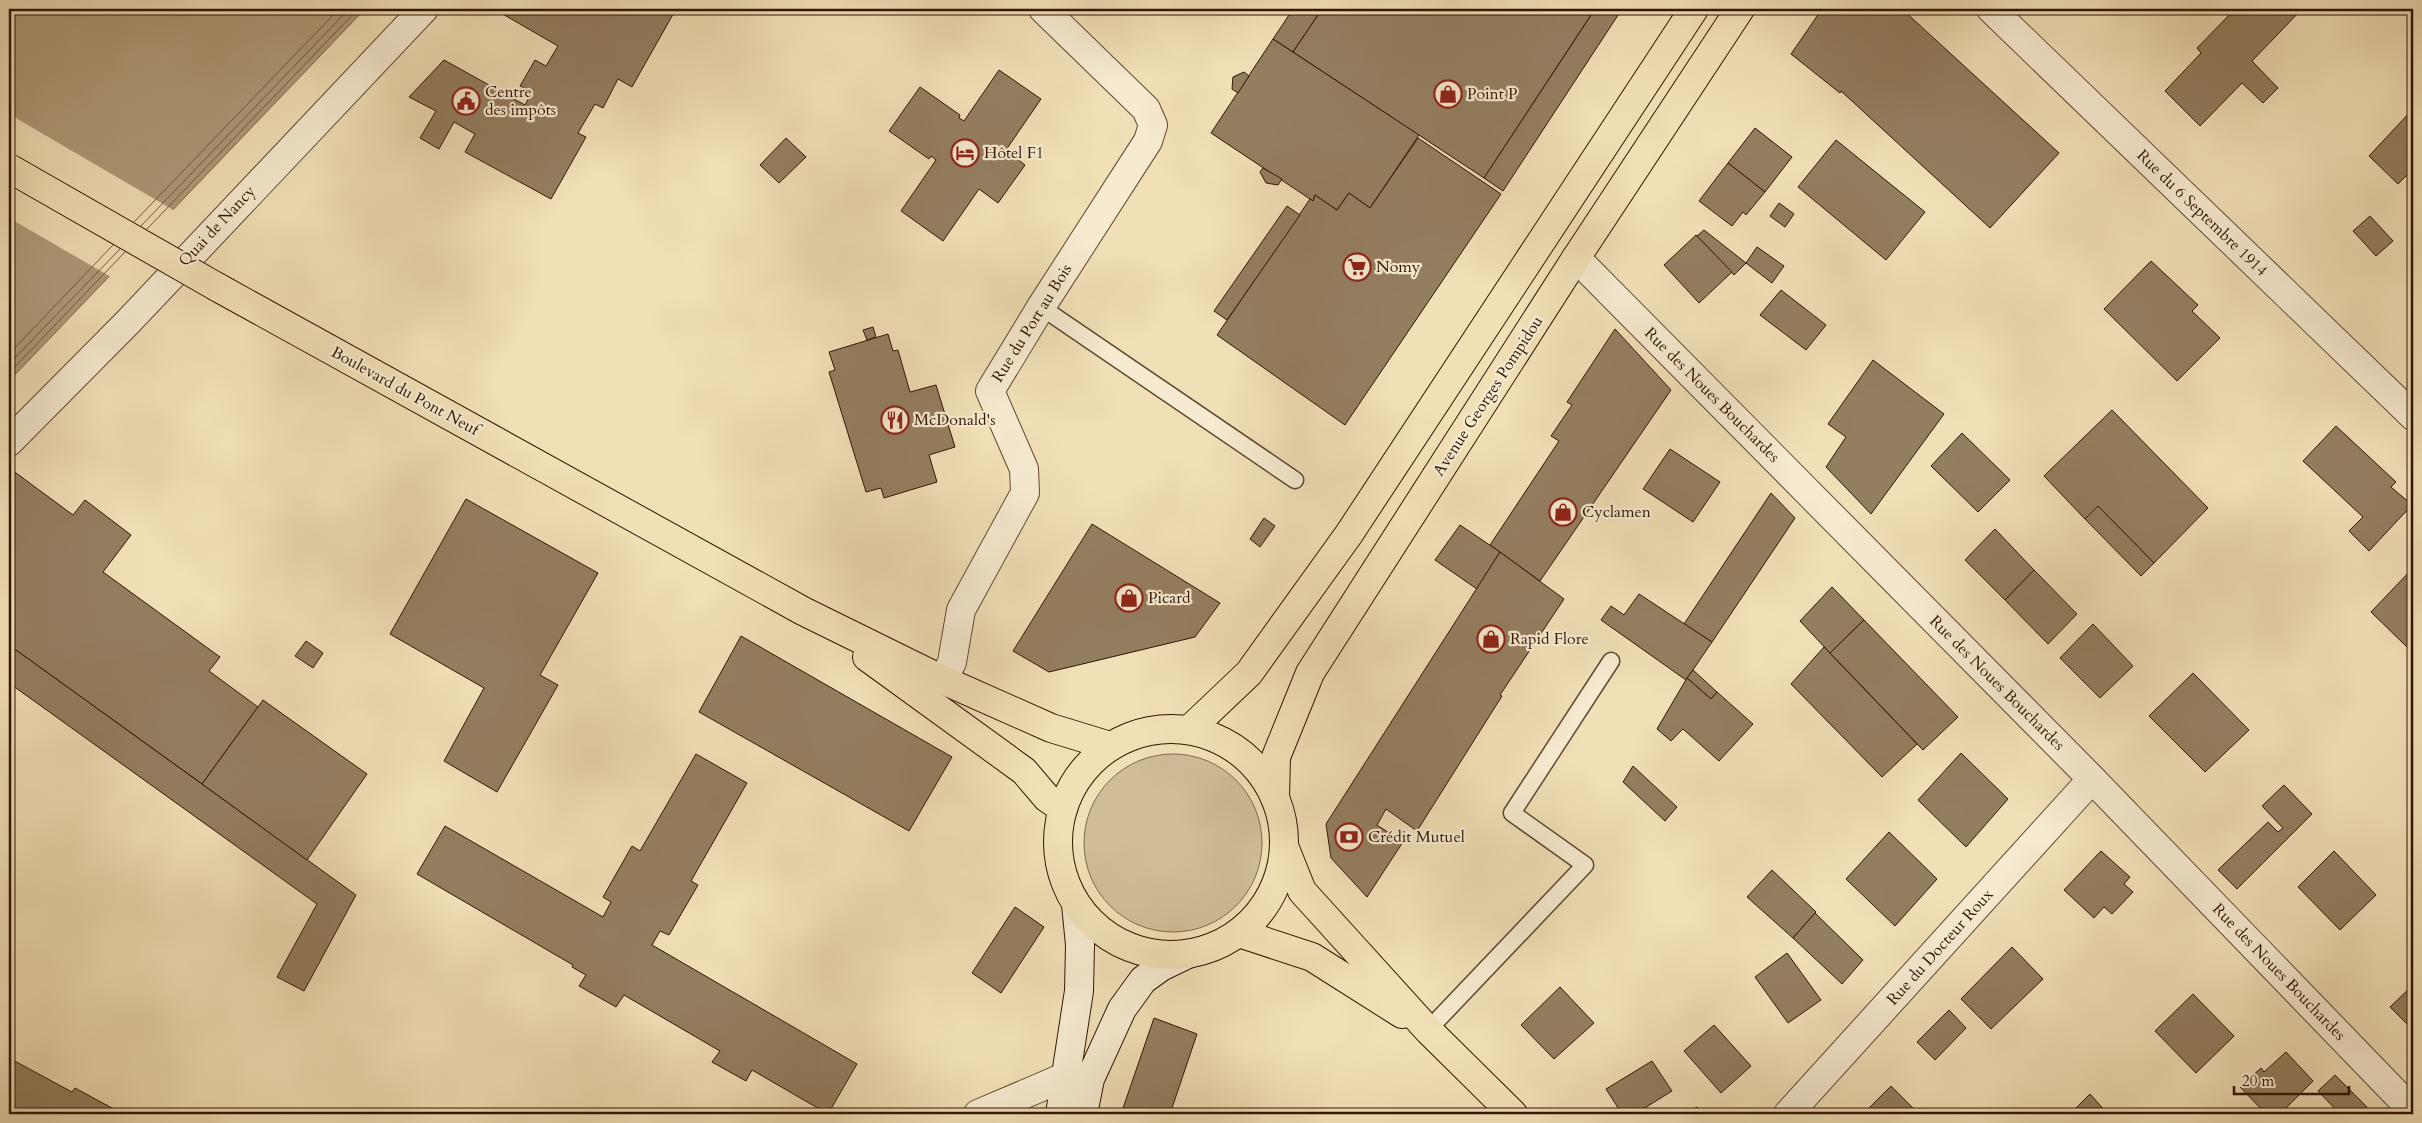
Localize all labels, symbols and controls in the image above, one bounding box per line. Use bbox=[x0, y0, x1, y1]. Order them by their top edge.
shop icon: Point P bbox=[1433, 79, 1463, 109]
place label: Centre des impôts bbox=[485, 81, 556, 121]
place label: Point P bbox=[1467, 83, 1518, 105]
public building icon: Centre des impôts bbox=[451, 86, 481, 116]
hotel icon: Hôtel F1 bbox=[950, 138, 980, 168]
place label: Hôtel F1 bbox=[984, 142, 1044, 164]
street label: Rue du 6 Septembre 1914 bbox=[2132, 145, 2272, 281]
street label: Quai de Nancy bbox=[174, 180, 261, 271]
supermarket icon: Nomy bbox=[1342, 252, 1372, 282]
place label: Nomy bbox=[1376, 256, 1421, 278]
street label: Rue du Port au Bois bbox=[987, 260, 1077, 386]
street label: Avenue Georges Pompidou bbox=[1428, 311, 1548, 480]
street label: Rue des Noues Bouchardes bbox=[1639, 322, 1785, 468]
street label: Boulevard du Pont Neuf bbox=[327, 341, 486, 442]
restaurant icon: McDonald's bbox=[880, 405, 910, 435]
place label: McDonald's bbox=[914, 409, 996, 431]
shop icon: Cyclamen bbox=[1548, 497, 1578, 527]
place label: Cyclamen bbox=[1582, 501, 1651, 523]
shop icon: Picard bbox=[1114, 583, 1144, 613]
place label: Picard bbox=[1148, 587, 1191, 609]
street label: Rue des Noues Bouchardes bbox=[1924, 610, 2070, 756]
shop icon: Rapid Flore bbox=[1476, 624, 1506, 654]
place label: Rapid Flore bbox=[1510, 628, 1589, 650]
bank icon: Crédit Mutuel bbox=[1334, 822, 1364, 852]
place label: Crédit Mutuel bbox=[1368, 826, 1465, 848]
street label: Rue du Docteur Roux bbox=[1882, 884, 1998, 1010]
street label: Rue des Noues Bouchardes bbox=[2207, 898, 2351, 1046]
scale bar bbox=[2234, 1063, 2350, 1095]
text: 20 m bbox=[2242, 1071, 2274, 1091]

